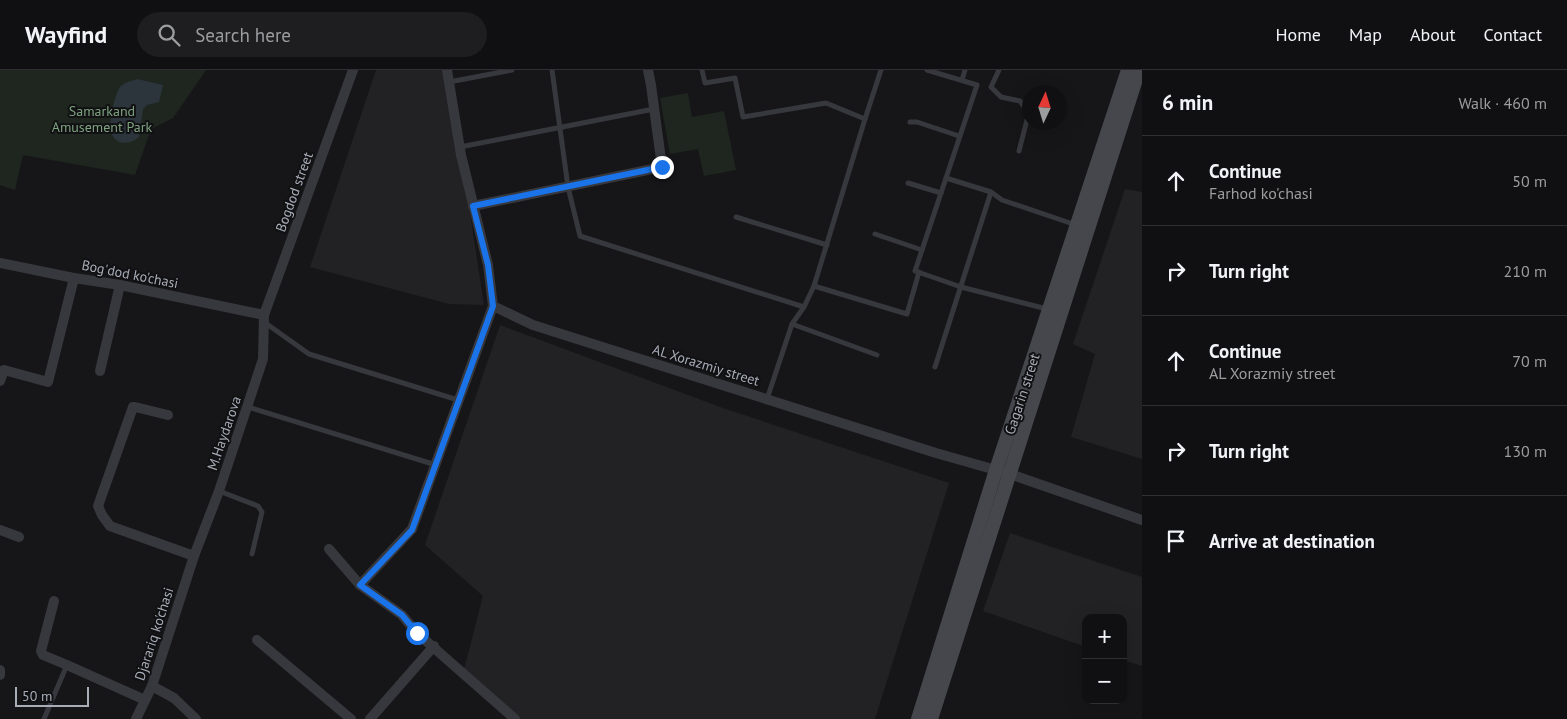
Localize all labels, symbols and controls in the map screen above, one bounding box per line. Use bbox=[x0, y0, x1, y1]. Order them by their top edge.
search box bbox=[137, 12, 487, 57]
text: Wayfind bbox=[25, 19, 107, 50]
icon: search bbox=[155, 21, 183, 49]
text: Search here bbox=[195, 23, 291, 47]
text: Home bbox=[1275, 23, 1321, 46]
text: Map bbox=[1349, 23, 1382, 46]
text: About bbox=[1410, 23, 1456, 46]
text: Contact bbox=[1484, 23, 1542, 46]
north arrow bbox=[1022, 85, 1067, 130]
text: 6 min bbox=[1162, 89, 1213, 116]
text: Walk · 460 m bbox=[1458, 93, 1547, 113]
park label: Samarkand Amusement Park bbox=[52, 102, 153, 136]
street label: Bogdod street bbox=[271, 149, 317, 234]
route end bbox=[651, 156, 674, 179]
text: Continue bbox=[1209, 159, 1281, 183]
icon: ahead bbox=[1162, 167, 1190, 195]
text: 50 m bbox=[1512, 171, 1547, 191]
text: Farhod ko'chasi bbox=[1209, 183, 1313, 203]
street label: Bog'dod ko'chasi bbox=[80, 256, 180, 292]
icon: right bbox=[1162, 257, 1190, 285]
text: Turn right bbox=[1209, 259, 1289, 283]
text: 210 m bbox=[1504, 261, 1547, 281]
text: Continue bbox=[1209, 339, 1281, 363]
street label: AL Xorazmiy street bbox=[650, 340, 762, 390]
icon: ahead bbox=[1162, 347, 1190, 375]
street label: Gagarin street bbox=[1000, 351, 1044, 437]
text: 70 m bbox=[1512, 351, 1547, 371]
text: AL Xorazmiy street bbox=[1209, 363, 1336, 383]
street label: M.Haydarova bbox=[203, 394, 245, 472]
icon: right bbox=[1162, 437, 1190, 465]
text: Turn right bbox=[1209, 439, 1289, 463]
text: 130 m bbox=[1504, 441, 1547, 461]
icon: arrive bbox=[1162, 527, 1190, 555]
text: Arrive at destination bbox=[1209, 529, 1375, 553]
street label: Djarariq ko'chasi bbox=[130, 585, 178, 683]
map controls bbox=[1082, 614, 1127, 704]
button: + bbox=[1082, 614, 1127, 659]
route start bbox=[406, 622, 429, 645]
button: − bbox=[1082, 659, 1127, 704]
scale bar bbox=[15, 684, 89, 707]
text: 50 m bbox=[22, 687, 52, 705]

